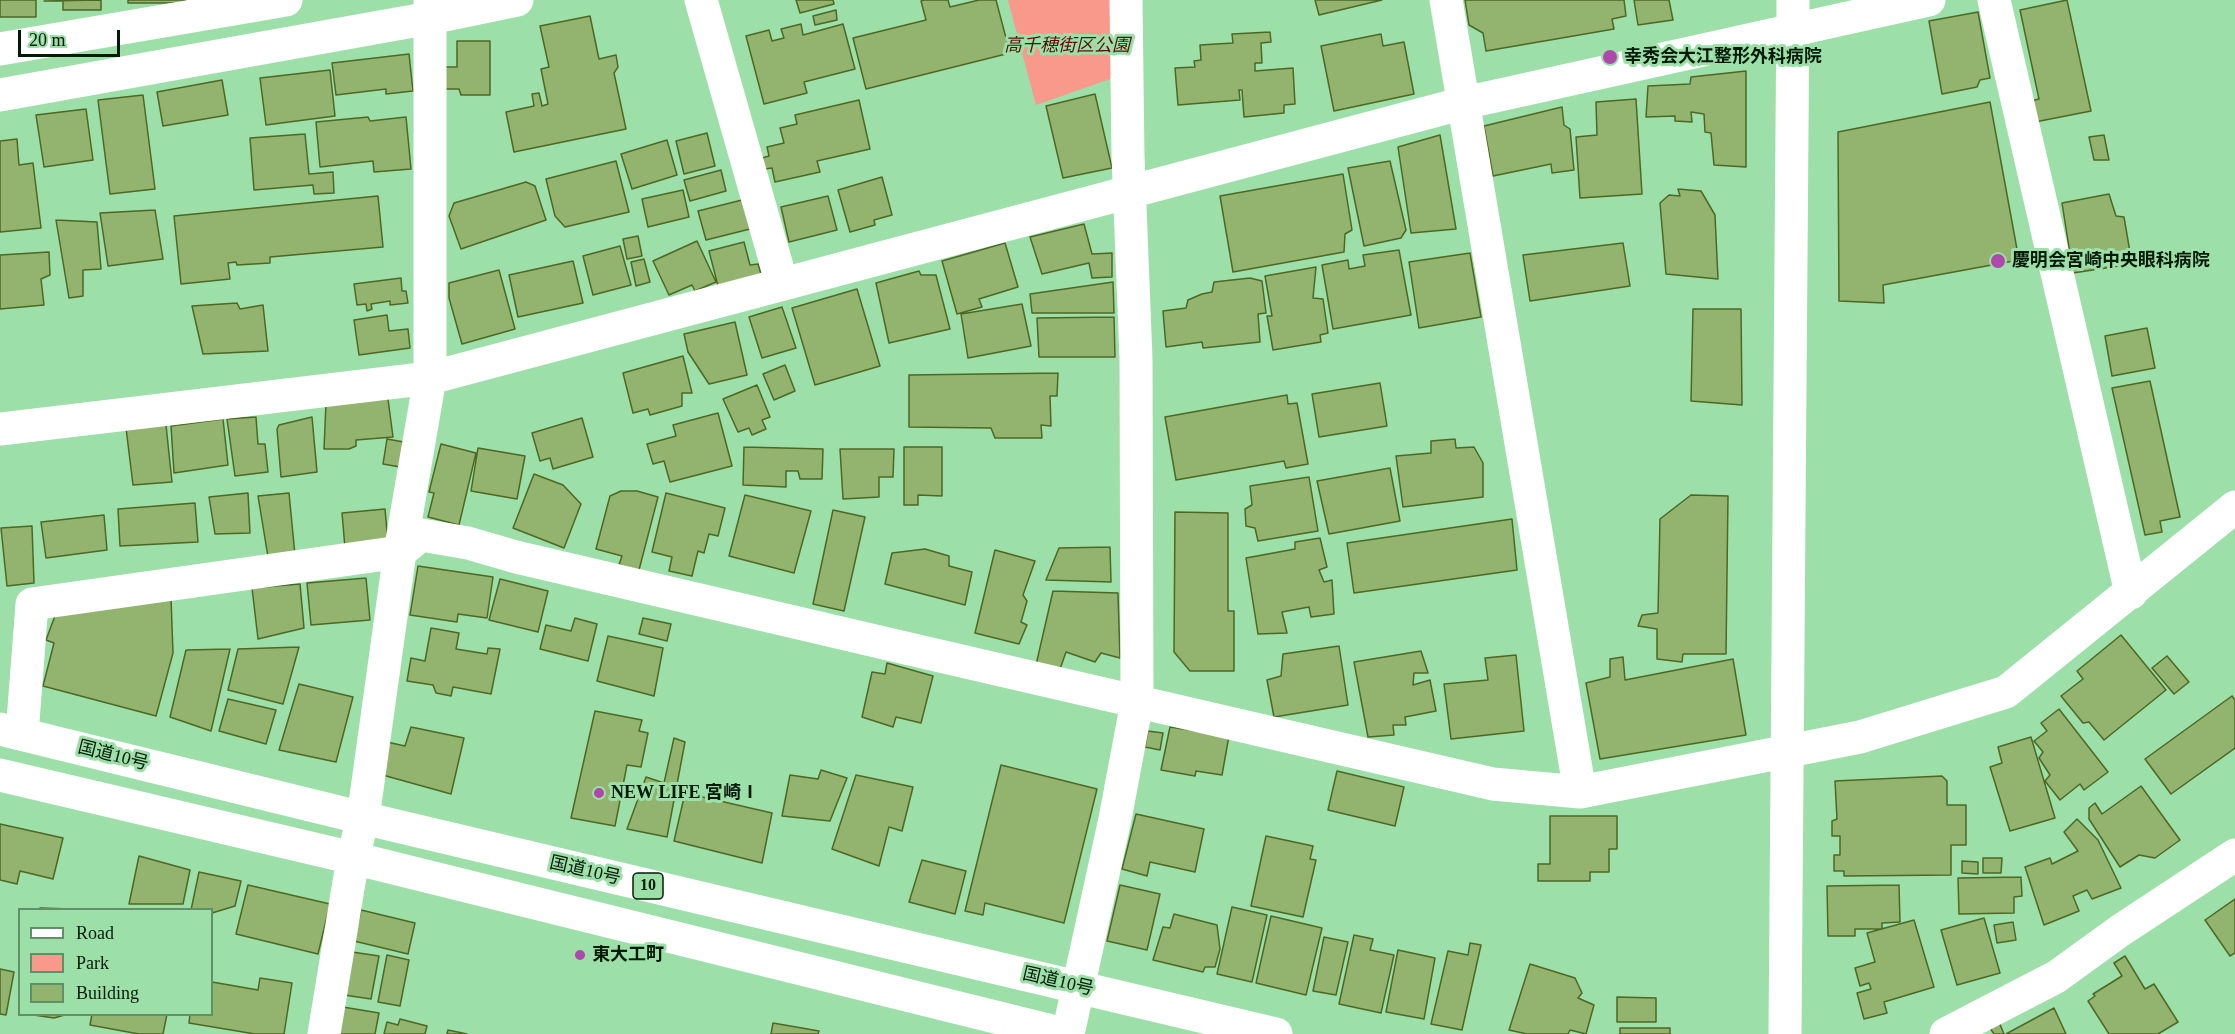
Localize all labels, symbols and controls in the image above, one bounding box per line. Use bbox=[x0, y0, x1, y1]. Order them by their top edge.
scale bar bbox=[21, 18, 123, 56]
text: 20 m bbox=[29, 30, 66, 50]
park label: 高千穂街区公園 bbox=[1004, 35, 1130, 57]
place label: 幸秀会大江整形外科病院 bbox=[1624, 46, 1822, 68]
marker: 幸秀会大江整形外科病院 bbox=[1601, 48, 1619, 66]
place label: 慶明会宮崎中央眼科病院 bbox=[2012, 250, 2210, 272]
marker: 慶明会宮崎中央眼科病院 bbox=[1989, 252, 2007, 270]
street label: 国道10号 bbox=[75, 737, 151, 775]
place label: NEW LIFE 宮崎Ⅰ bbox=[611, 782, 759, 804]
marker: NEW LIFE 宮崎Ⅰ bbox=[592, 786, 606, 800]
street label: 国道10号 bbox=[547, 852, 623, 890]
road number: 10 bbox=[633, 873, 663, 899]
legend bbox=[18, 908, 213, 1016]
text: Road bbox=[76, 923, 114, 943]
place label: 東大工町 bbox=[592, 944, 664, 966]
marker: 東大工町 bbox=[573, 948, 587, 962]
text: Park bbox=[76, 953, 109, 973]
street label: 国道10号 bbox=[1020, 963, 1096, 1001]
text: Building bbox=[76, 983, 139, 1003]

